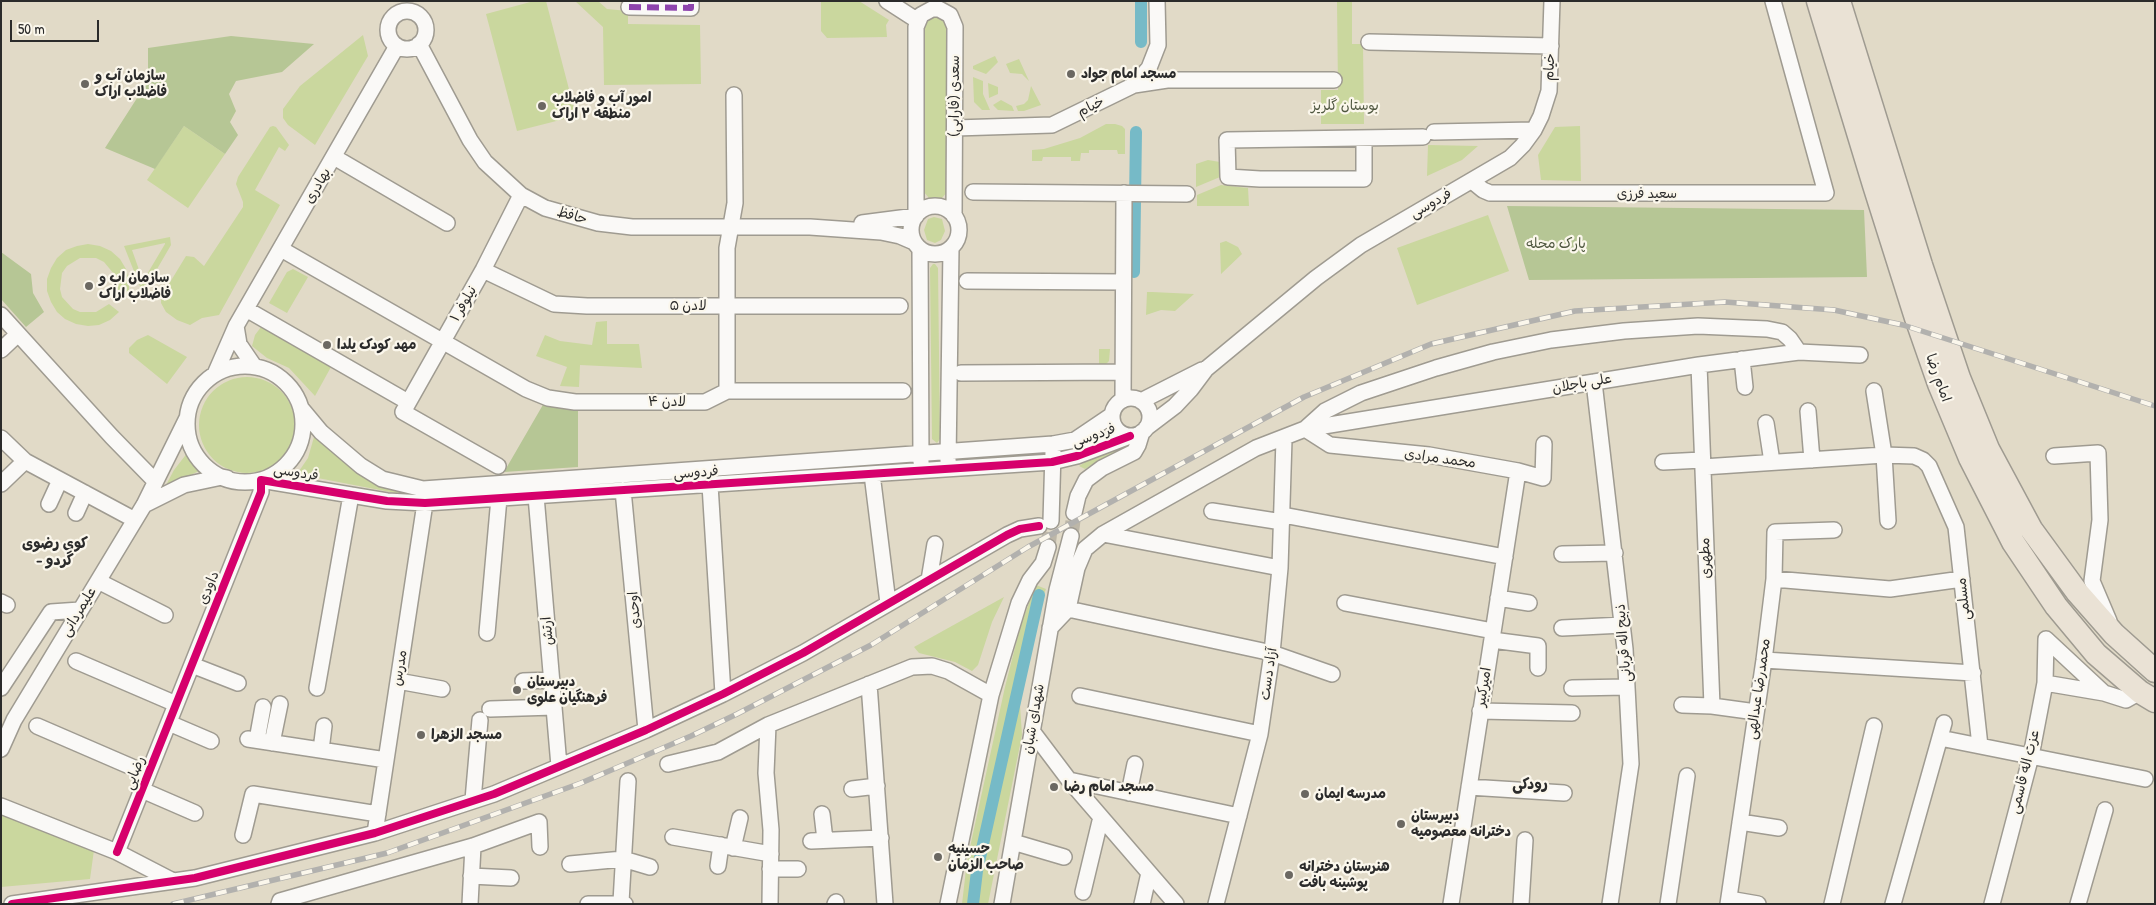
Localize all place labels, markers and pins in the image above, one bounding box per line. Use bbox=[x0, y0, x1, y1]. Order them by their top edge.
place label: مسجد امام جواد bbox=[1081, 66, 1176, 82]
place label: سازمان آب و فاضلاب اراک bbox=[95, 68, 167, 100]
marker: مسجد امام جواد bbox=[1065, 68, 1077, 80]
marker: سازمان آب و فاضلاب اراک bbox=[79, 78, 91, 90]
place label: امور آب و فاضلاب منطقه ۲ اراک bbox=[552, 90, 651, 122]
marker: امور آب و فاضلاب منطقه ۲ اراک bbox=[536, 100, 548, 112]
place label: سازمان اب و فاضلاب اراک bbox=[99, 270, 171, 302]
marker: سازمان اب و فاضلاب اراک bbox=[83, 280, 95, 292]
place label: مهد کودک یلدا bbox=[337, 337, 416, 353]
marker: مهد کودک یلدا bbox=[321, 339, 333, 351]
place label: دبیرستان فرهنگیان علوی bbox=[527, 674, 607, 706]
marker: دبیرستان فرهنگیان علوی bbox=[511, 684, 523, 696]
place label: مسجد الزهرا bbox=[431, 727, 502, 743]
marker: مسجد الزهرا bbox=[415, 729, 427, 741]
place label: مسجد امام رضا bbox=[1064, 779, 1154, 795]
marker: مسجد امام رضا bbox=[1048, 781, 1060, 793]
place label: مدرسه ایمان bbox=[1315, 786, 1386, 802]
marker: مدرسه ایمان bbox=[1299, 788, 1311, 800]
place label: دبیرستان دخترانه معصومیه bbox=[1411, 808, 1511, 840]
marker: دبیرستان دخترانه معصومیه bbox=[1395, 818, 1407, 830]
place label: حسینیه صاحب الزمان bbox=[948, 841, 1024, 874]
marker: حسینیه صاحب الزمان bbox=[932, 851, 944, 863]
place label: هنرستان دخترانه پوشینه بافت bbox=[1299, 859, 1390, 892]
marker: هنرستان دخترانه پوشینه بافت bbox=[1283, 869, 1295, 881]

